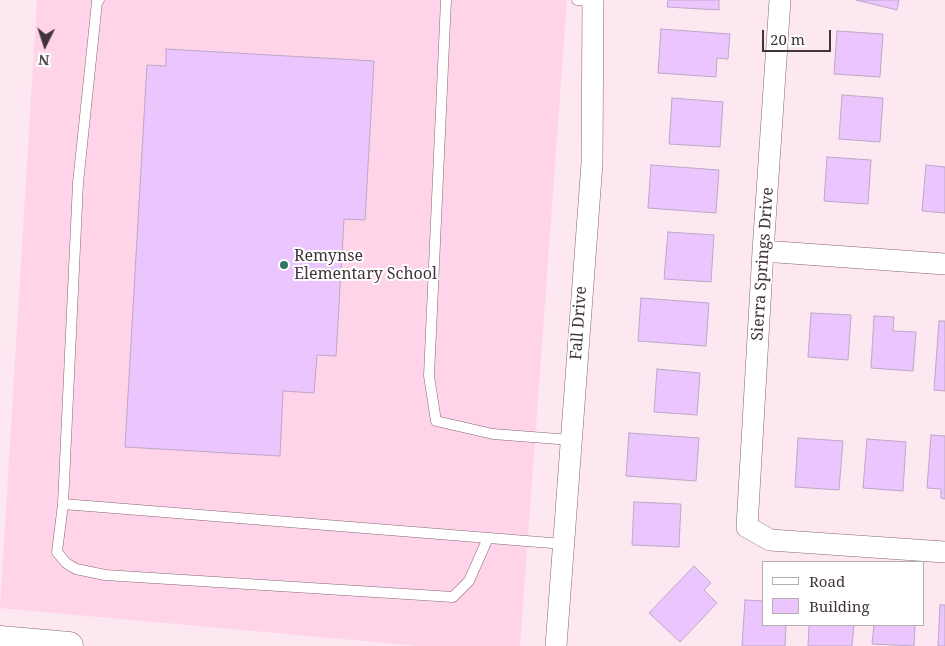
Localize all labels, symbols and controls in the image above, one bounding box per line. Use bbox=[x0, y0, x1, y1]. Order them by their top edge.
north arrow bbox=[20, 20, 70, 70]
scale bar bbox=[765, 20, 834, 52]
text: 20 m bbox=[770, 29, 805, 49]
text: N bbox=[38, 51, 50, 70]
street label: Sierra Springs Drive bbox=[748, 187, 778, 341]
place label: Remynse Elementary School bbox=[294, 246, 437, 284]
marker: Remynse Elementary School bbox=[278, 259, 290, 271]
street label: Fall Drive bbox=[567, 285, 591, 361]
legend bbox=[762, 561, 925, 626]
text: Road bbox=[809, 571, 845, 591]
text: Building bbox=[809, 596, 870, 616]

